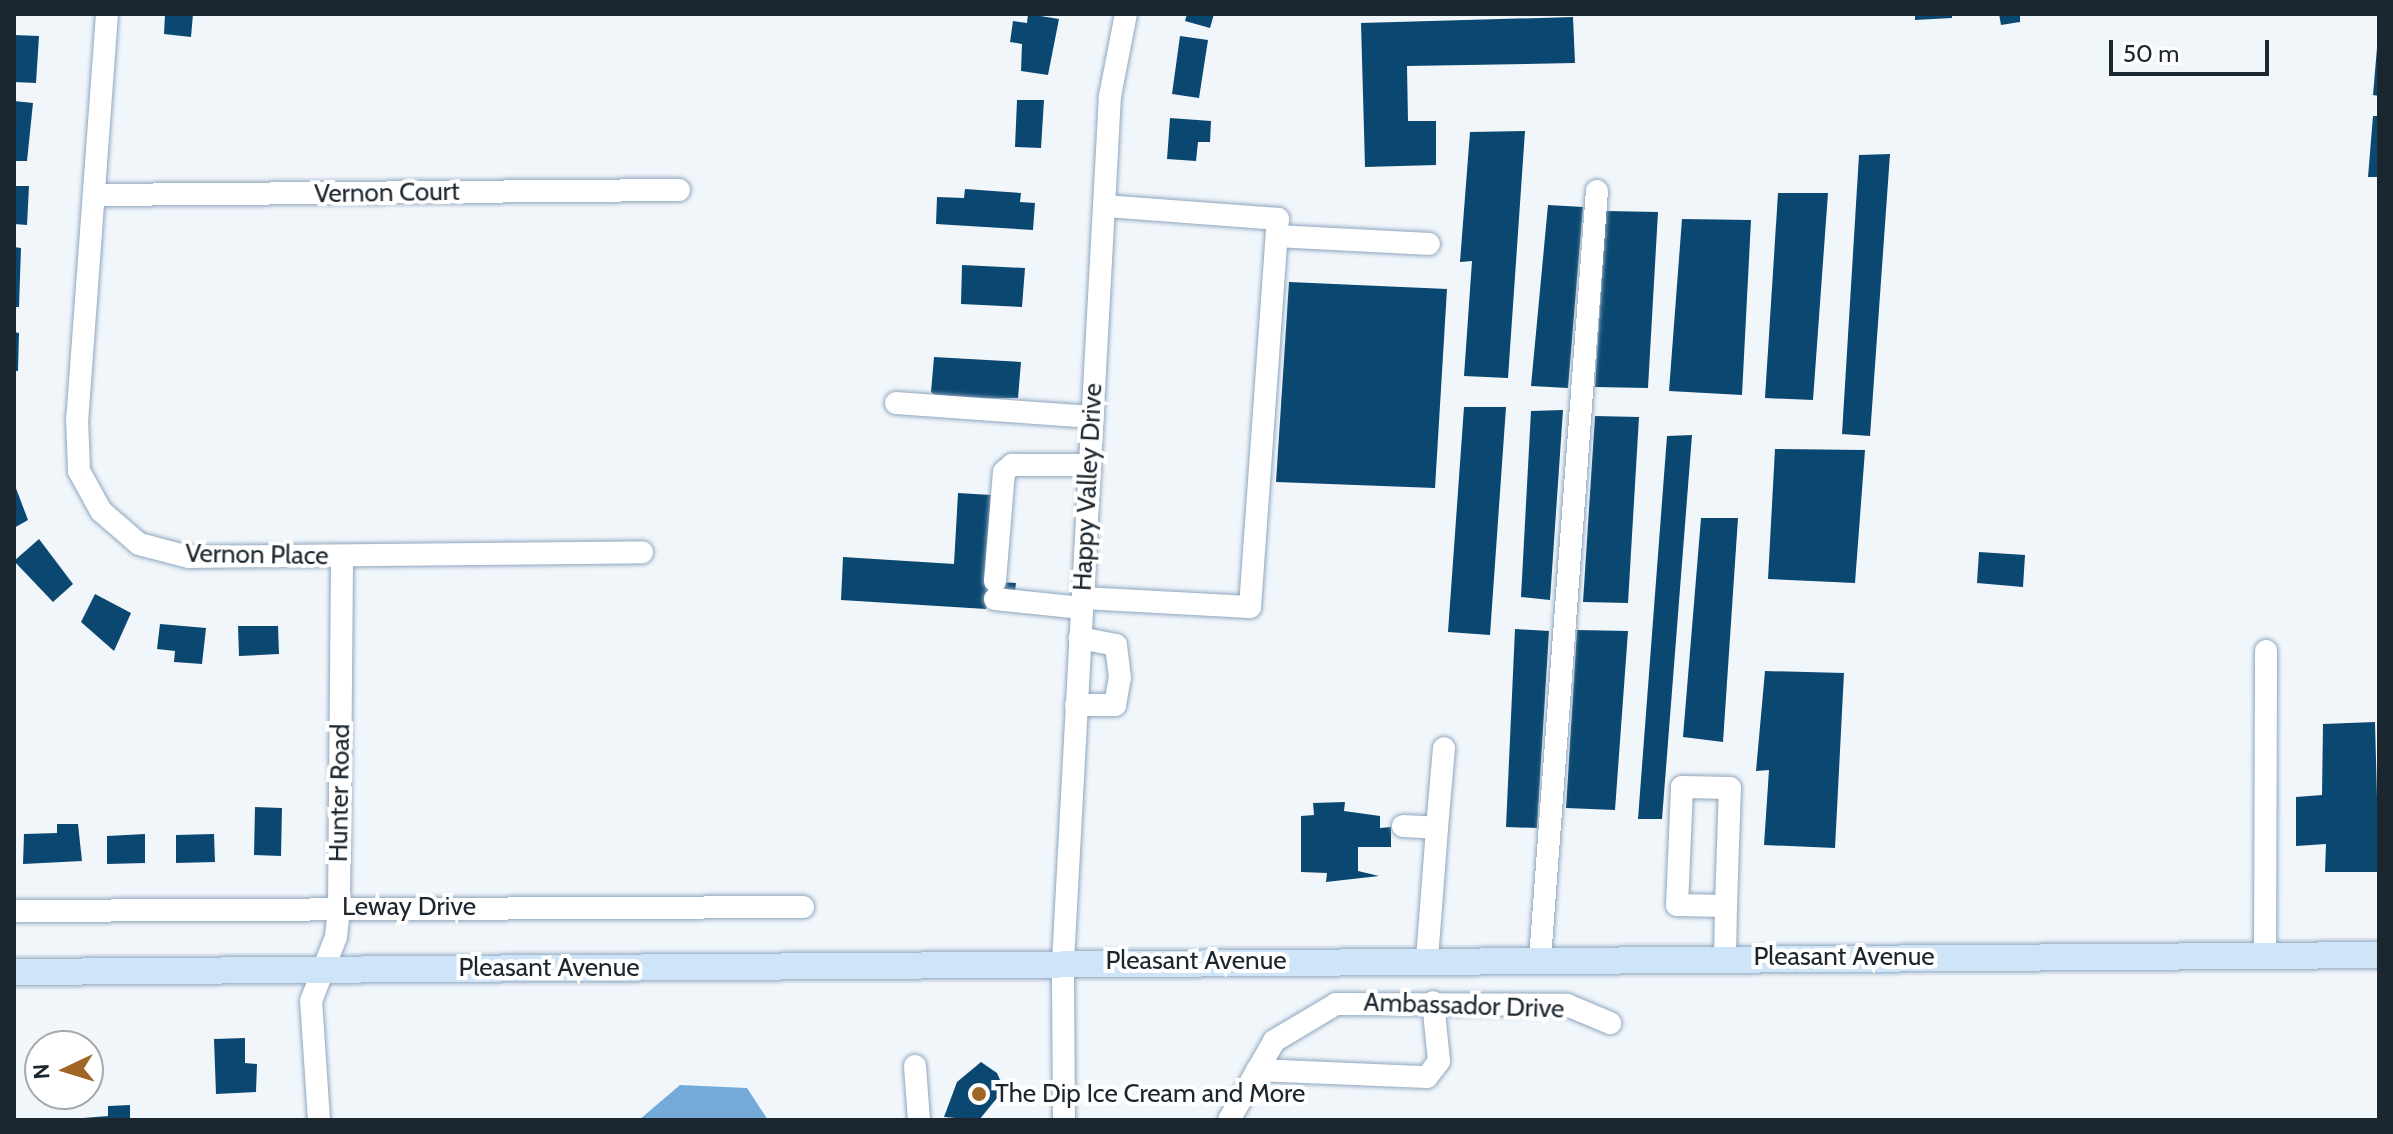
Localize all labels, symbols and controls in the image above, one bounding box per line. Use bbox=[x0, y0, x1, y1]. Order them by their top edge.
scale bar bbox=[2113, 24, 2273, 74]
text: 50 m bbox=[2123, 39, 2179, 68]
street label: Vernon Court bbox=[314, 176, 460, 210]
street label: Happy Valley Drive bbox=[1067, 382, 1109, 592]
street label: Vernon Place bbox=[185, 538, 329, 572]
street label: Hunter Road bbox=[323, 724, 357, 862]
street label: Leway Drive bbox=[342, 891, 476, 923]
street label: Pleasant Avenue bbox=[1753, 941, 1935, 973]
street label: Pleasant Avenue bbox=[1105, 945, 1287, 977]
street label: Pleasant Avenue bbox=[458, 952, 640, 984]
street label: Ambassador Drive bbox=[1363, 987, 1565, 1025]
north arrow bbox=[24, 1030, 104, 1110]
text: N bbox=[28, 1063, 56, 1080]
place label: The Dip Ice Cream and More bbox=[995, 1078, 1305, 1110]
marker: The Dip Ice Cream and More bbox=[970, 1085, 988, 1103]

